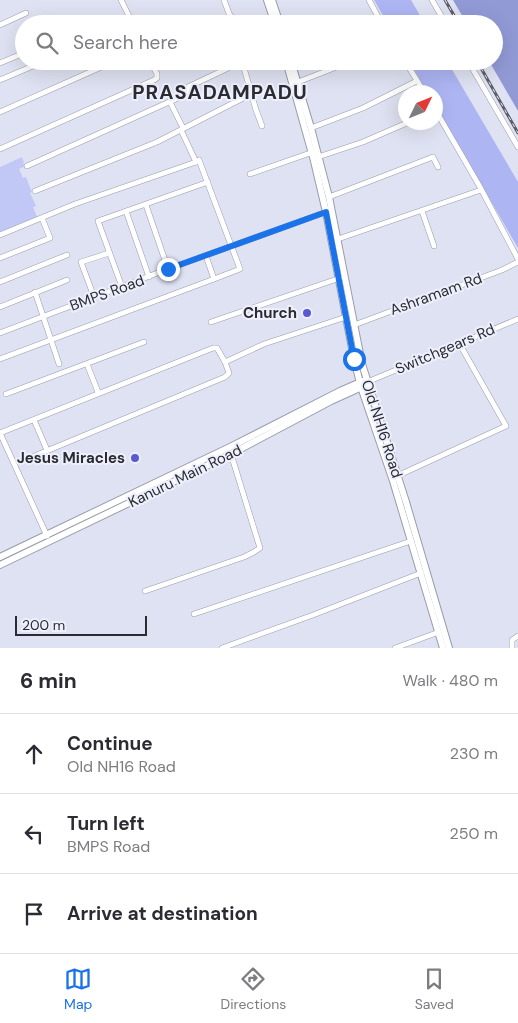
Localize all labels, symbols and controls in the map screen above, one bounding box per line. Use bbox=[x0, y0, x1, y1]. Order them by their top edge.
search box bbox=[15, 15, 503, 70]
icon: search bbox=[33, 29, 61, 57]
text: Search here bbox=[73, 30, 178, 55]
district label: PRASADAMPADU bbox=[132, 79, 308, 105]
north arrow bbox=[398, 85, 443, 130]
route end bbox=[157, 258, 180, 281]
street label: Ashramam Rd bbox=[387, 268, 485, 320]
street label: BMPS Road bbox=[67, 270, 147, 316]
place label: Church bbox=[243, 303, 297, 323]
marker: Church bbox=[301, 307, 313, 319]
street label: Switchgears Rd bbox=[392, 319, 498, 379]
route start bbox=[343, 348, 366, 371]
street label: Old NH16 Road bbox=[357, 377, 407, 481]
street label: Kanuru Main Road bbox=[125, 440, 245, 512]
place label: Jesus Miracles bbox=[17, 448, 125, 468]
marker: Jesus Miracles bbox=[129, 452, 141, 464]
scale bar bbox=[15, 613, 148, 636]
text: 200 m bbox=[22, 616, 65, 634]
text: 6 min bbox=[20, 667, 77, 695]
text: Walk · 480 m bbox=[402, 670, 498, 691]
text: Continue bbox=[67, 731, 153, 756]
icon: ahead bbox=[20, 740, 48, 768]
text: 230 m bbox=[450, 743, 498, 764]
text: Old NH16 Road bbox=[67, 756, 176, 777]
text: Turn left bbox=[67, 811, 145, 836]
icon: left bbox=[20, 820, 48, 848]
text: 250 m bbox=[450, 823, 498, 844]
text: BMPS Road bbox=[67, 836, 150, 857]
icon: arrive bbox=[20, 900, 48, 928]
text: Arrive at destination bbox=[67, 901, 258, 926]
tab: Map bbox=[64, 965, 92, 1013]
tab: Directions bbox=[221, 965, 286, 1013]
tab: Saved bbox=[415, 965, 454, 1013]

